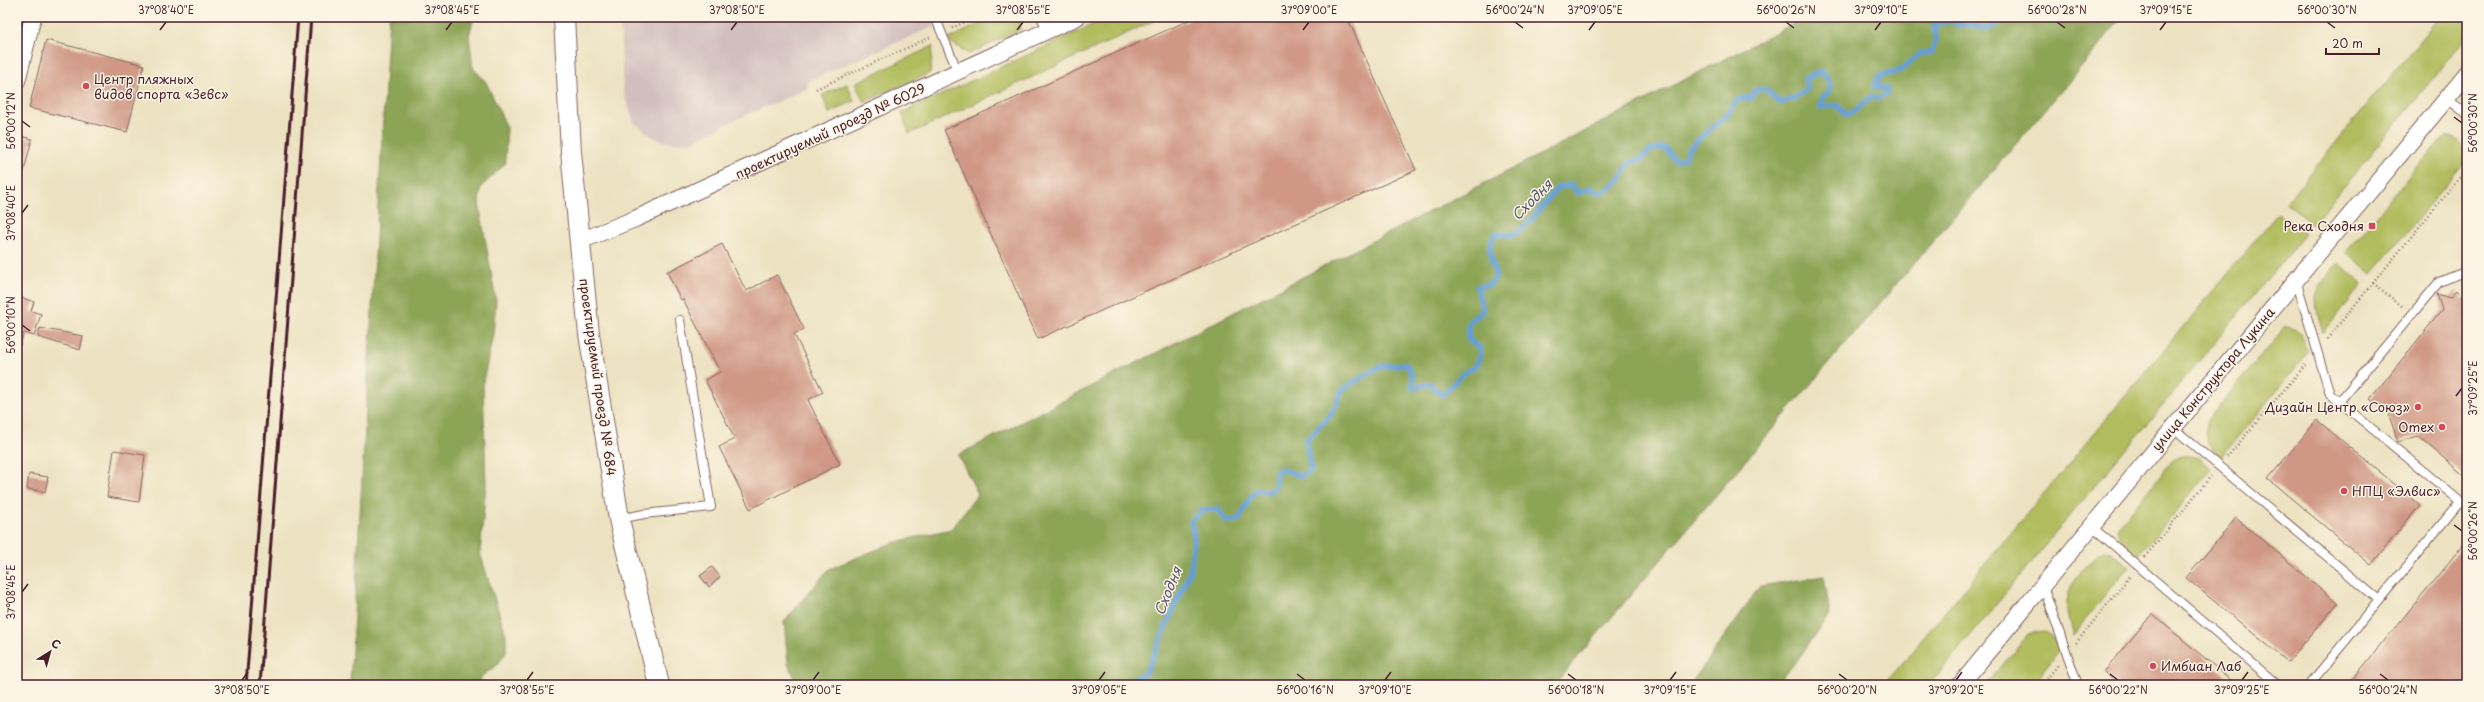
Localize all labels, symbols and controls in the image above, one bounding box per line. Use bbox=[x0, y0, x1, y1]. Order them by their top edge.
text: 37°08'40"E bbox=[138, 2, 194, 17]
text: 37°08'45"E bbox=[425, 2, 480, 17]
text: 37°08'50"E bbox=[709, 2, 765, 17]
text: 37°08'55"E bbox=[995, 2, 1051, 17]
text: 37°09'00"E bbox=[1281, 2, 1337, 17]
text: 56°00'24"N bbox=[1485, 2, 1545, 17]
text: 37°09'05"E bbox=[1567, 2, 1623, 17]
text: 56°00'26"N bbox=[1756, 2, 1816, 17]
text: 37°09'10"E bbox=[1854, 2, 1908, 17]
text: 56°00'28"N bbox=[2027, 2, 2087, 17]
text: 37°09'15"E bbox=[2140, 2, 2192, 17]
text: 56°00'30"N bbox=[2297, 2, 2357, 17]
scale bar bbox=[2326, 30, 2379, 56]
text: 20 m bbox=[2332, 34, 2363, 52]
place label: Центр пляжных видов спорта «Зевс» bbox=[94, 69, 229, 103]
street label: проектируемый проезд № 6029 bbox=[732, 78, 928, 183]
marker: Центр пляжных видов спорта «Зевс» bbox=[81, 81, 91, 91]
text: 56°00'12"N bbox=[3, 92, 18, 150]
text: 56°00'30"N bbox=[2465, 93, 2480, 153]
water label: Сходня bbox=[1506, 173, 1558, 225]
text: 37°08'40"E bbox=[3, 185, 18, 241]
place label: Река Сходня bbox=[2283, 216, 2364, 235]
marker: Река Сходня bbox=[2367, 221, 2377, 231]
street label: проектируемый проезд № 684 bbox=[575, 277, 622, 477]
text: 56°00'10"N bbox=[3, 296, 18, 354]
street label: улица Конструктора Лукина bbox=[2147, 302, 2279, 455]
text: 37°09'25"E bbox=[2465, 360, 2480, 416]
place label: Дизайн Центр «Союз» bbox=[2264, 397, 2410, 416]
marker: Дизайн Центр «Союз» bbox=[2413, 402, 2423, 412]
place label: Omex bbox=[2398, 417, 2434, 436]
marker: Omex bbox=[2437, 422, 2447, 432]
place label: НПЦ «Элвис» bbox=[2352, 481, 2440, 500]
marker: НПЦ «Элвис» bbox=[2339, 486, 2349, 496]
text: 56°00'26"N bbox=[2465, 501, 2480, 561]
water label: Сходня bbox=[1148, 562, 1187, 618]
text: 37°08'45"E bbox=[3, 565, 18, 620]
north arrow bbox=[30, 632, 70, 672]
text: С bbox=[48, 634, 65, 653]
place label: Имбиан Лаб bbox=[2161, 656, 2242, 675]
marker: Имбиан Лаб bbox=[2148, 661, 2158, 671]
text: 37°08'50"E bbox=[214, 682, 270, 697]
text: 37°08'55"E bbox=[499, 682, 555, 697]
text: 37°09'00"E bbox=[785, 682, 841, 697]
text: 37°09'05"E bbox=[1071, 682, 1127, 697]
text: 56°00'16"N bbox=[1276, 682, 1334, 697]
text: 37°09'10"E bbox=[1358, 682, 1412, 697]
text: 56°00'18"N bbox=[1548, 682, 1605, 697]
text: 37°09'15"E bbox=[1644, 682, 1696, 697]
text: 56°00'20"N bbox=[1817, 682, 1877, 697]
text: 37°09'20"E bbox=[1928, 682, 1984, 697]
text: 56°00'22"N bbox=[2088, 682, 2148, 697]
text: 37°09'25"E bbox=[2214, 682, 2270, 697]
text: 56°00'24"N bbox=[2358, 682, 2418, 697]

